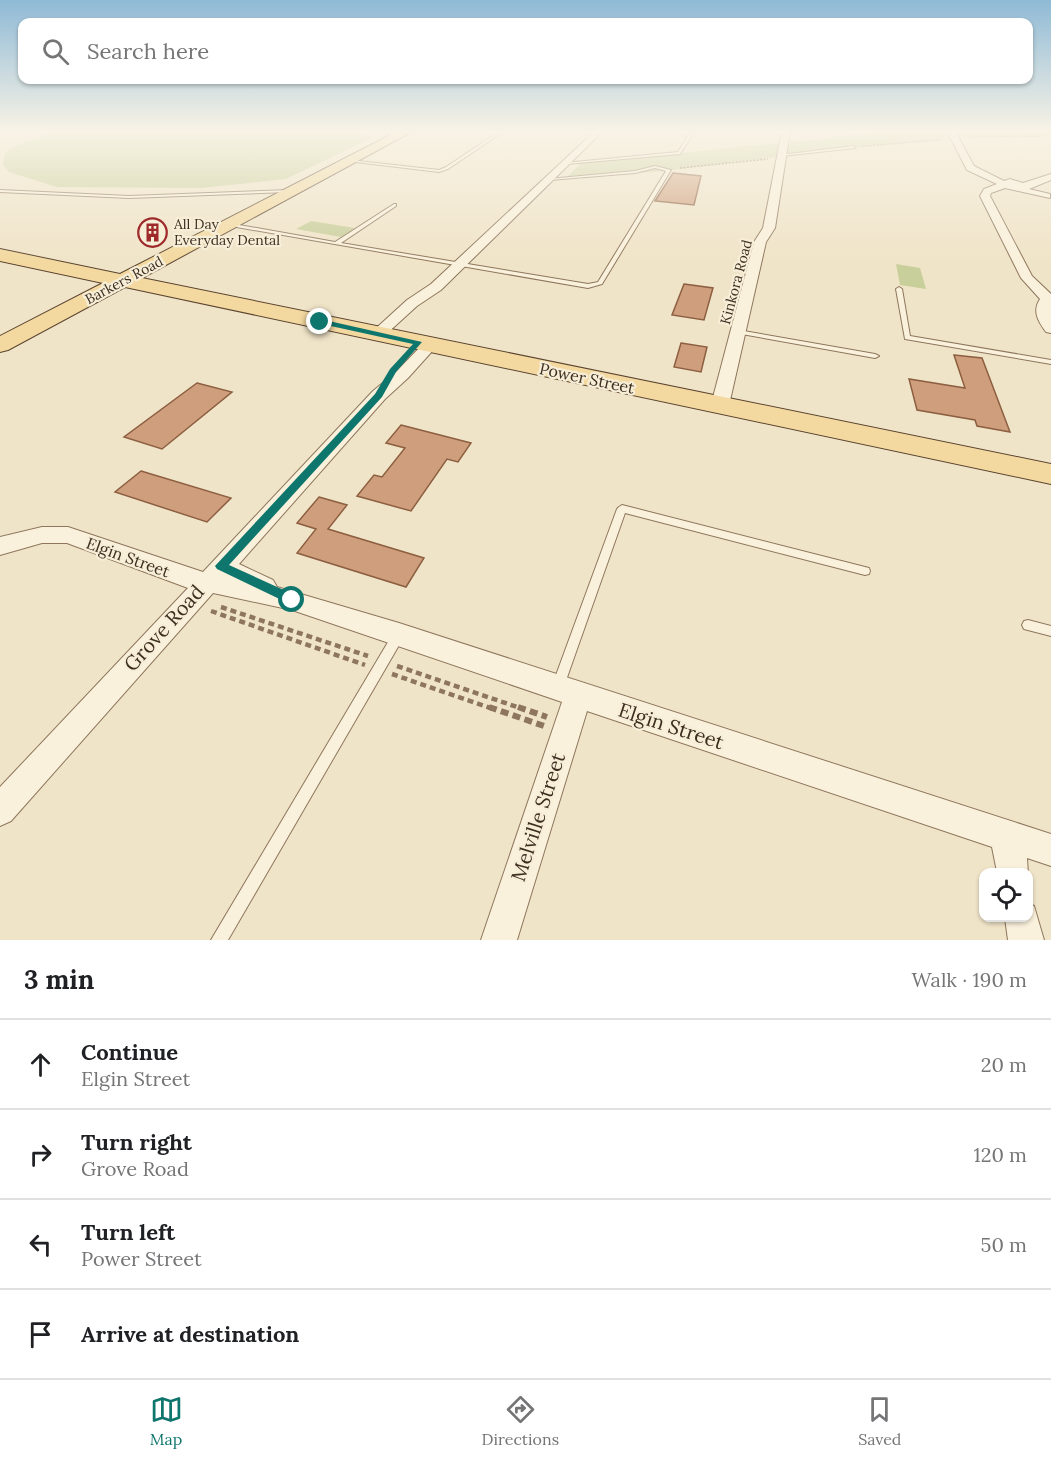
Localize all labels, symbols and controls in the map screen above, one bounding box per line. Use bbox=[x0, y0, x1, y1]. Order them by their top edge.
search box bbox=[18, 18, 1033, 84]
icon: search bbox=[39, 35, 72, 68]
text: Search here bbox=[87, 37, 209, 65]
place label: All Day Everyday Dental bbox=[173, 215, 280, 249]
building icon: All Day Everyday Dental bbox=[137, 216, 169, 248]
street label: Kinkora Road bbox=[716, 238, 756, 326]
street label: Barkers Road bbox=[82, 252, 166, 308]
route end bbox=[306, 308, 332, 334]
street label: Power Street bbox=[538, 358, 637, 398]
street label: Elgin Street bbox=[84, 533, 173, 582]
street label: Grove Road bbox=[118, 579, 209, 676]
route start bbox=[278, 586, 304, 612]
street label: Elgin Street bbox=[615, 697, 727, 754]
street label: Melville Street bbox=[505, 749, 570, 884]
map controls bbox=[979, 868, 1033, 922]
button: locate bbox=[979, 868, 1033, 922]
text: 3 min bbox=[24, 963, 94, 996]
text: Walk · 190 m bbox=[911, 967, 1027, 992]
text: Continue bbox=[81, 1038, 178, 1066]
icon: ahead bbox=[24, 1048, 57, 1081]
text: 20 m bbox=[981, 1052, 1027, 1077]
text: Elgin Street bbox=[81, 1066, 190, 1091]
text: Turn right bbox=[81, 1128, 192, 1156]
icon: right bbox=[24, 1138, 57, 1171]
text: 120 m bbox=[973, 1142, 1027, 1167]
text: Grove Road bbox=[81, 1156, 189, 1181]
text: Turn left bbox=[81, 1218, 175, 1246]
icon: left bbox=[24, 1228, 57, 1261]
text: 50 m bbox=[981, 1232, 1027, 1257]
text: Power Street bbox=[81, 1246, 202, 1271]
icon: arrive bbox=[24, 1318, 57, 1351]
text: Arrive at destination bbox=[81, 1320, 299, 1348]
tab: Map bbox=[150, 1393, 183, 1449]
tab: Directions bbox=[482, 1393, 559, 1449]
tab: Saved bbox=[858, 1393, 901, 1449]

